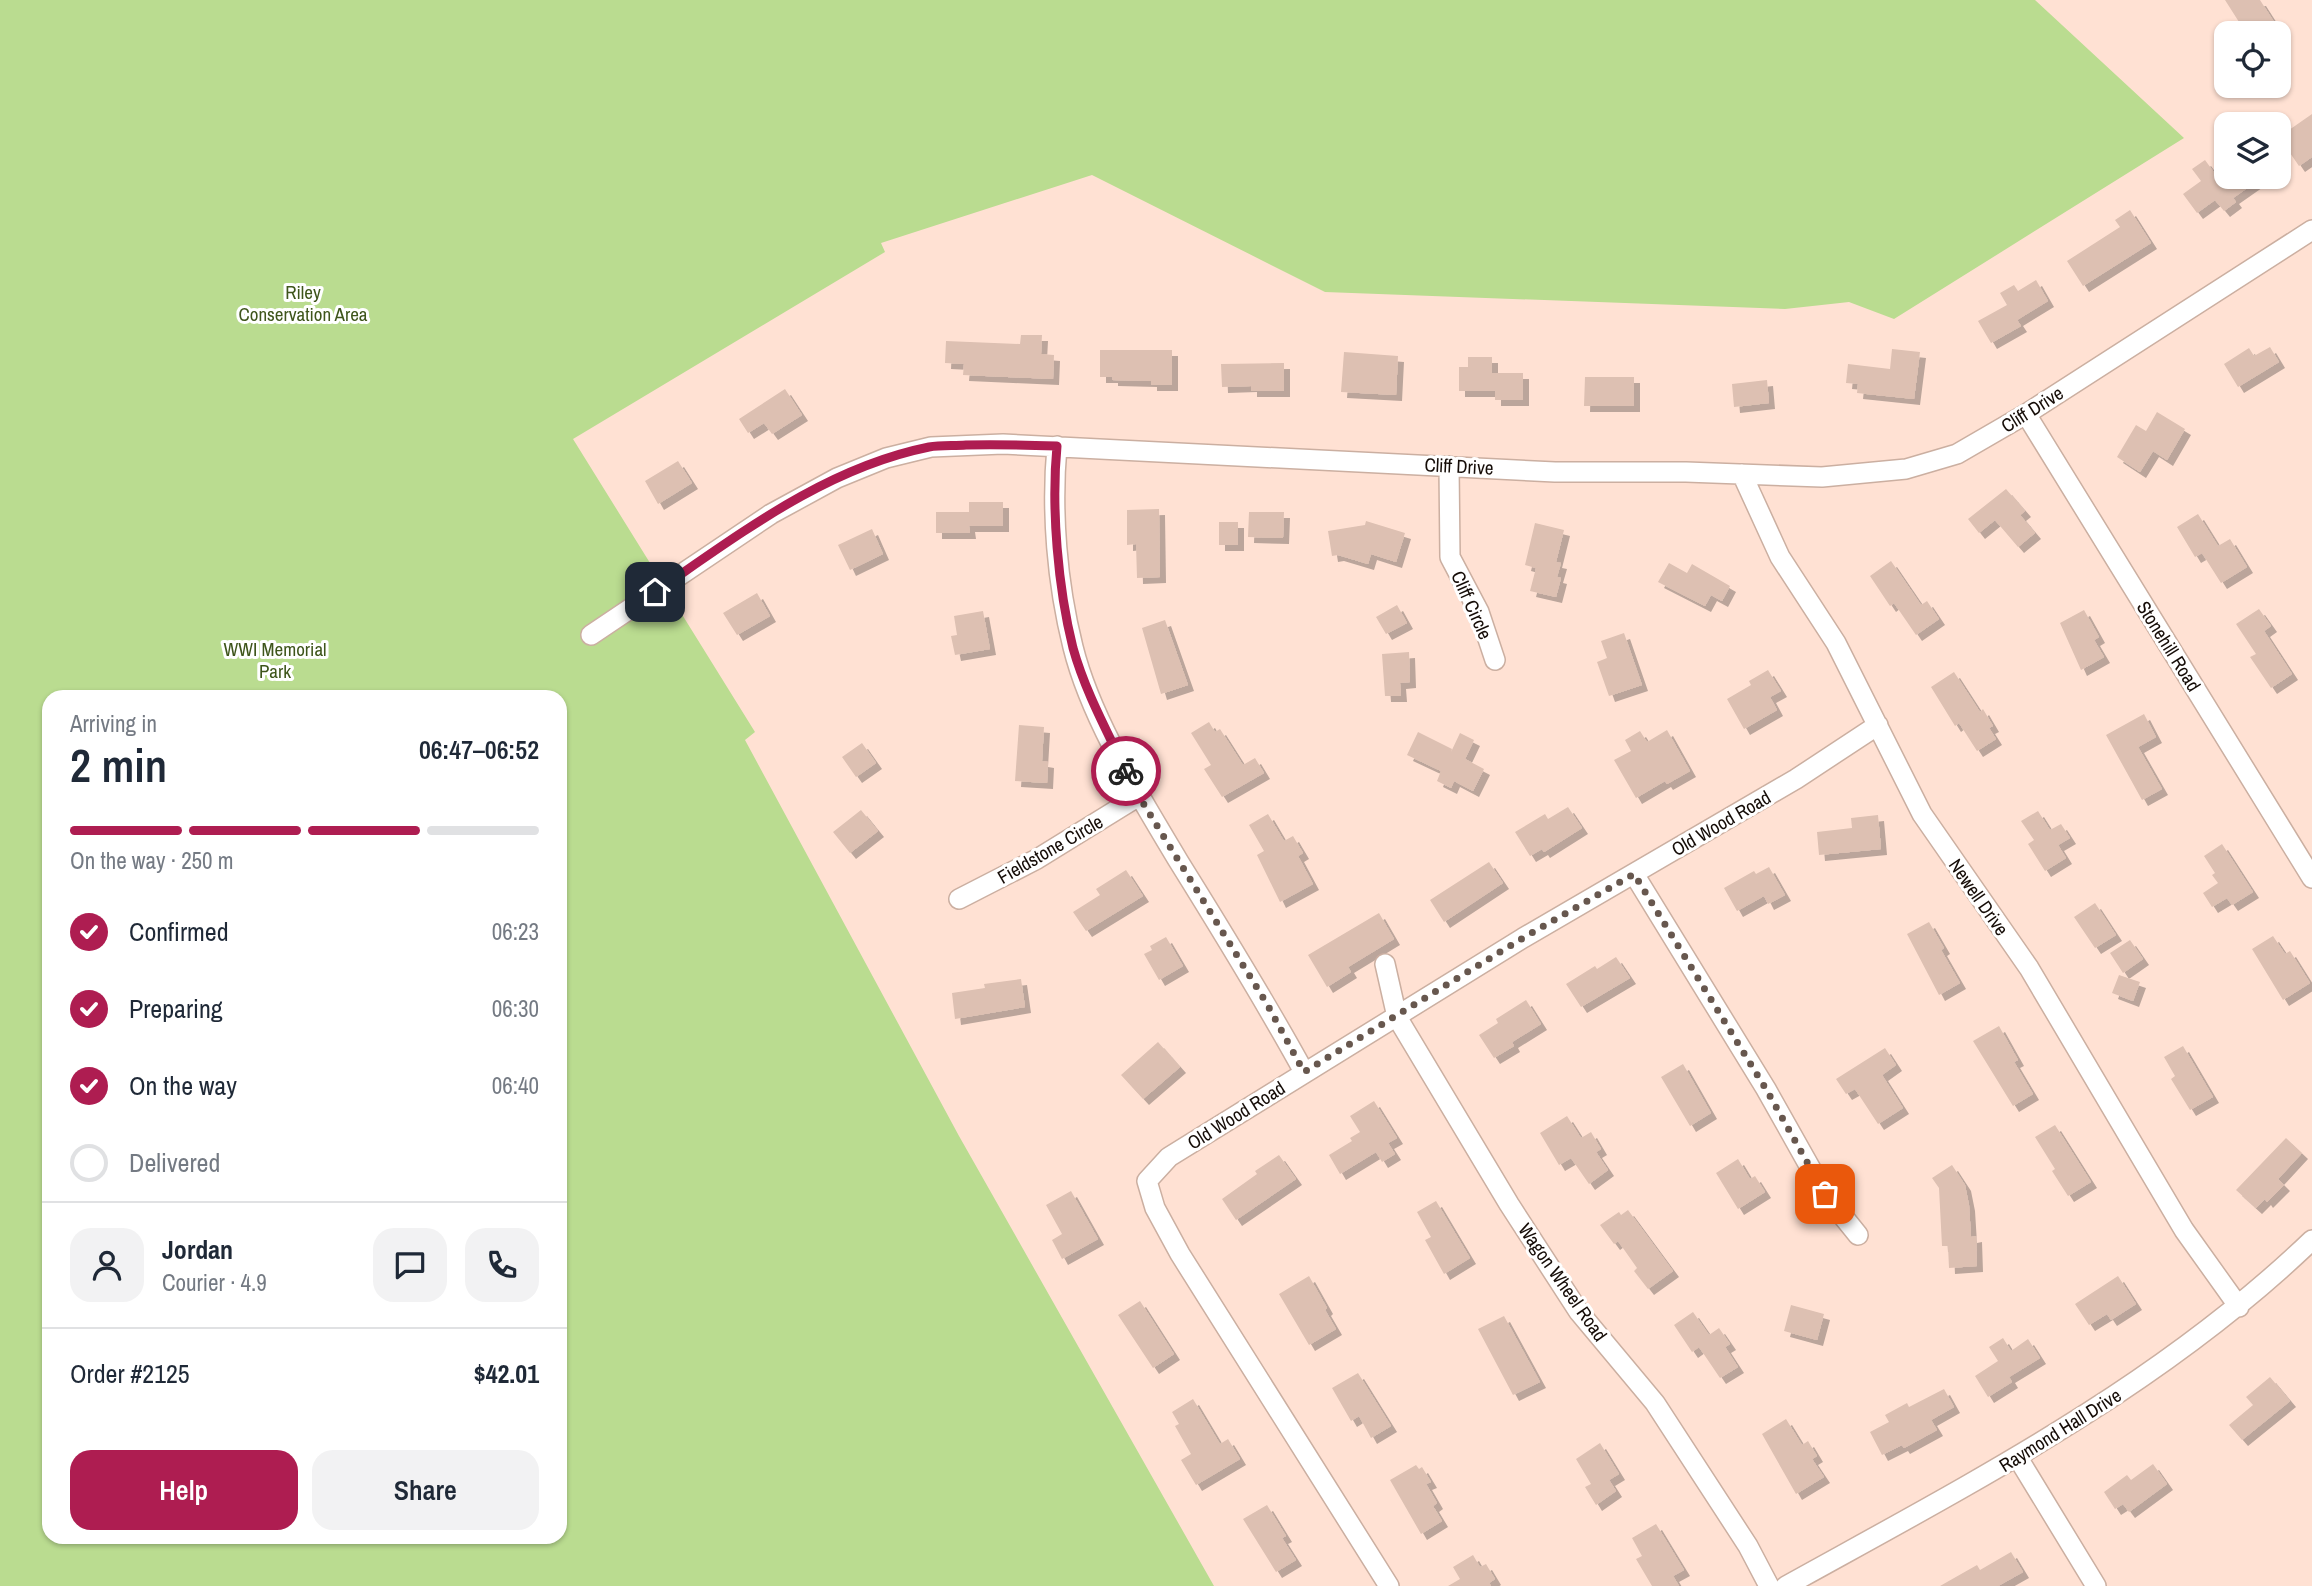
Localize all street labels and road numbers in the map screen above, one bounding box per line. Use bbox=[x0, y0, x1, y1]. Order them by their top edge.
street label: Cliff Drive bbox=[1996, 380, 2068, 438]
street label: Cliff Drive bbox=[1424, 451, 1494, 481]
street label: Cliff Circle bbox=[1445, 567, 1499, 643]
street label: Stonehill Road bbox=[2131, 596, 2207, 696]
street label: Old Wood Road bbox=[1667, 784, 1775, 862]
street label: Fieldstone Circle bbox=[993, 808, 1107, 890]
street label: Newell Drive bbox=[1943, 853, 2015, 941]
street label: Old Wood Road bbox=[1182, 1075, 1290, 1155]
street label: Wagon Wheel Road bbox=[1513, 1218, 1613, 1346]
street label: Raymond Hall Drive bbox=[1994, 1382, 2126, 1478]

